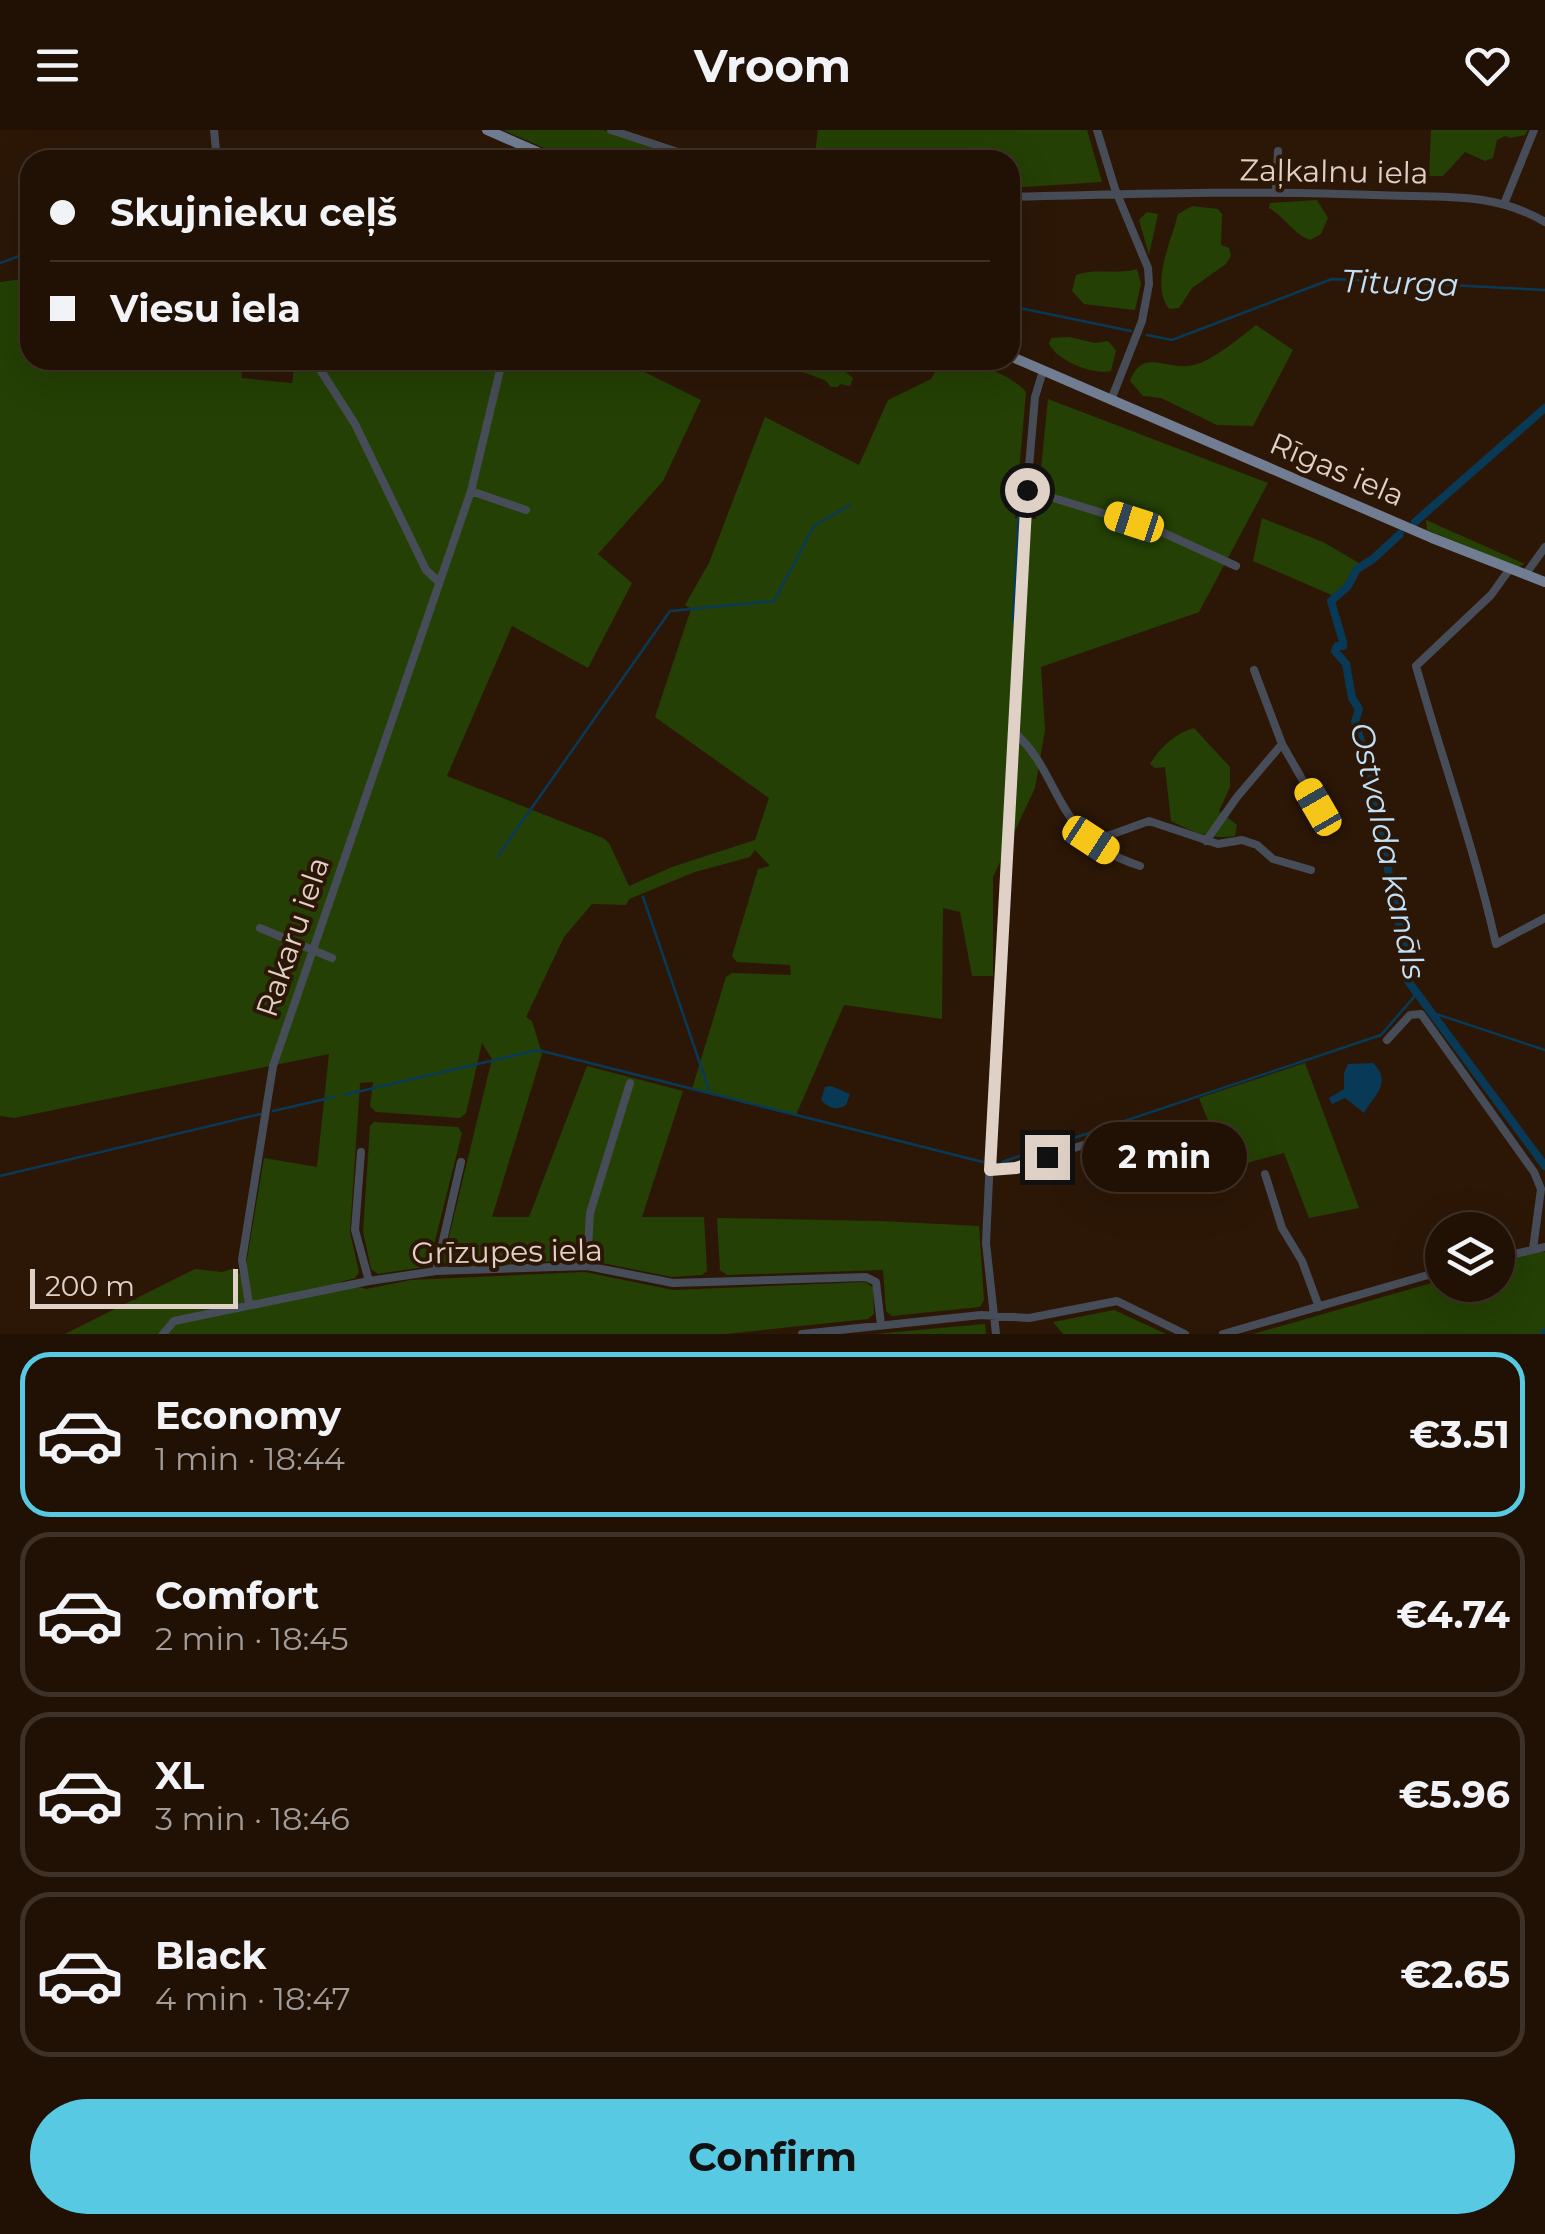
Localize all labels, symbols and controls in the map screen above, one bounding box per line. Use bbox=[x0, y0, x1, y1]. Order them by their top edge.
icon: menu bbox=[30, 38, 85, 93]
text: Vroom bbox=[694, 38, 851, 93]
icon: heart bbox=[1460, 38, 1515, 93]
street label: Zaļkalnu iela bbox=[1239, 151, 1429, 192]
text: Skujnieku ceļš bbox=[110, 189, 397, 236]
water label: Titurga bbox=[1341, 261, 1459, 304]
text: Viesu iela bbox=[110, 285, 301, 332]
street label: Rīgas iela bbox=[1264, 425, 1410, 514]
route start bbox=[1005, 468, 1050, 513]
car bbox=[1101, 498, 1167, 546]
water label: Ostvalda kanāls bbox=[1342, 719, 1435, 983]
car bbox=[1290, 774, 1346, 840]
car bbox=[1058, 811, 1124, 869]
street label: Rakaru iela bbox=[248, 852, 337, 1022]
callout: 2 min bbox=[1082, 1122, 1247, 1192]
route end bbox=[1025, 1135, 1070, 1180]
text: 2 min bbox=[1118, 1137, 1211, 1176]
map controls bbox=[1425, 1212, 1515, 1302]
button: layers bbox=[1425, 1212, 1515, 1302]
street label: Grīzupes iela bbox=[411, 1231, 603, 1272]
scale bar bbox=[30, 1264, 238, 1308]
text: 200 m bbox=[45, 1269, 135, 1303]
icon: car bbox=[35, 1390, 125, 1480]
text: Economy bbox=[155, 1392, 341, 1439]
text: €3.51 bbox=[1409, 1411, 1510, 1458]
text: 1 min · 18:44 bbox=[155, 1439, 345, 1478]
icon: car bbox=[35, 1570, 125, 1660]
text: Comfort bbox=[155, 1572, 319, 1619]
text: €4.74 bbox=[1396, 1591, 1510, 1638]
text: 2 min · 18:45 bbox=[155, 1619, 349, 1658]
icon: car bbox=[35, 1750, 125, 1840]
text: XL bbox=[155, 1752, 204, 1799]
text: €5.96 bbox=[1399, 1771, 1510, 1818]
text: 3 min · 18:46 bbox=[155, 1799, 350, 1838]
icon: car bbox=[35, 1930, 125, 2020]
text: Black bbox=[155, 1932, 266, 1979]
text: €2.65 bbox=[1400, 1951, 1510, 1998]
text: 4 min · 18:47 bbox=[155, 1979, 351, 2018]
button: Confirm bbox=[30, 2099, 1515, 2214]

